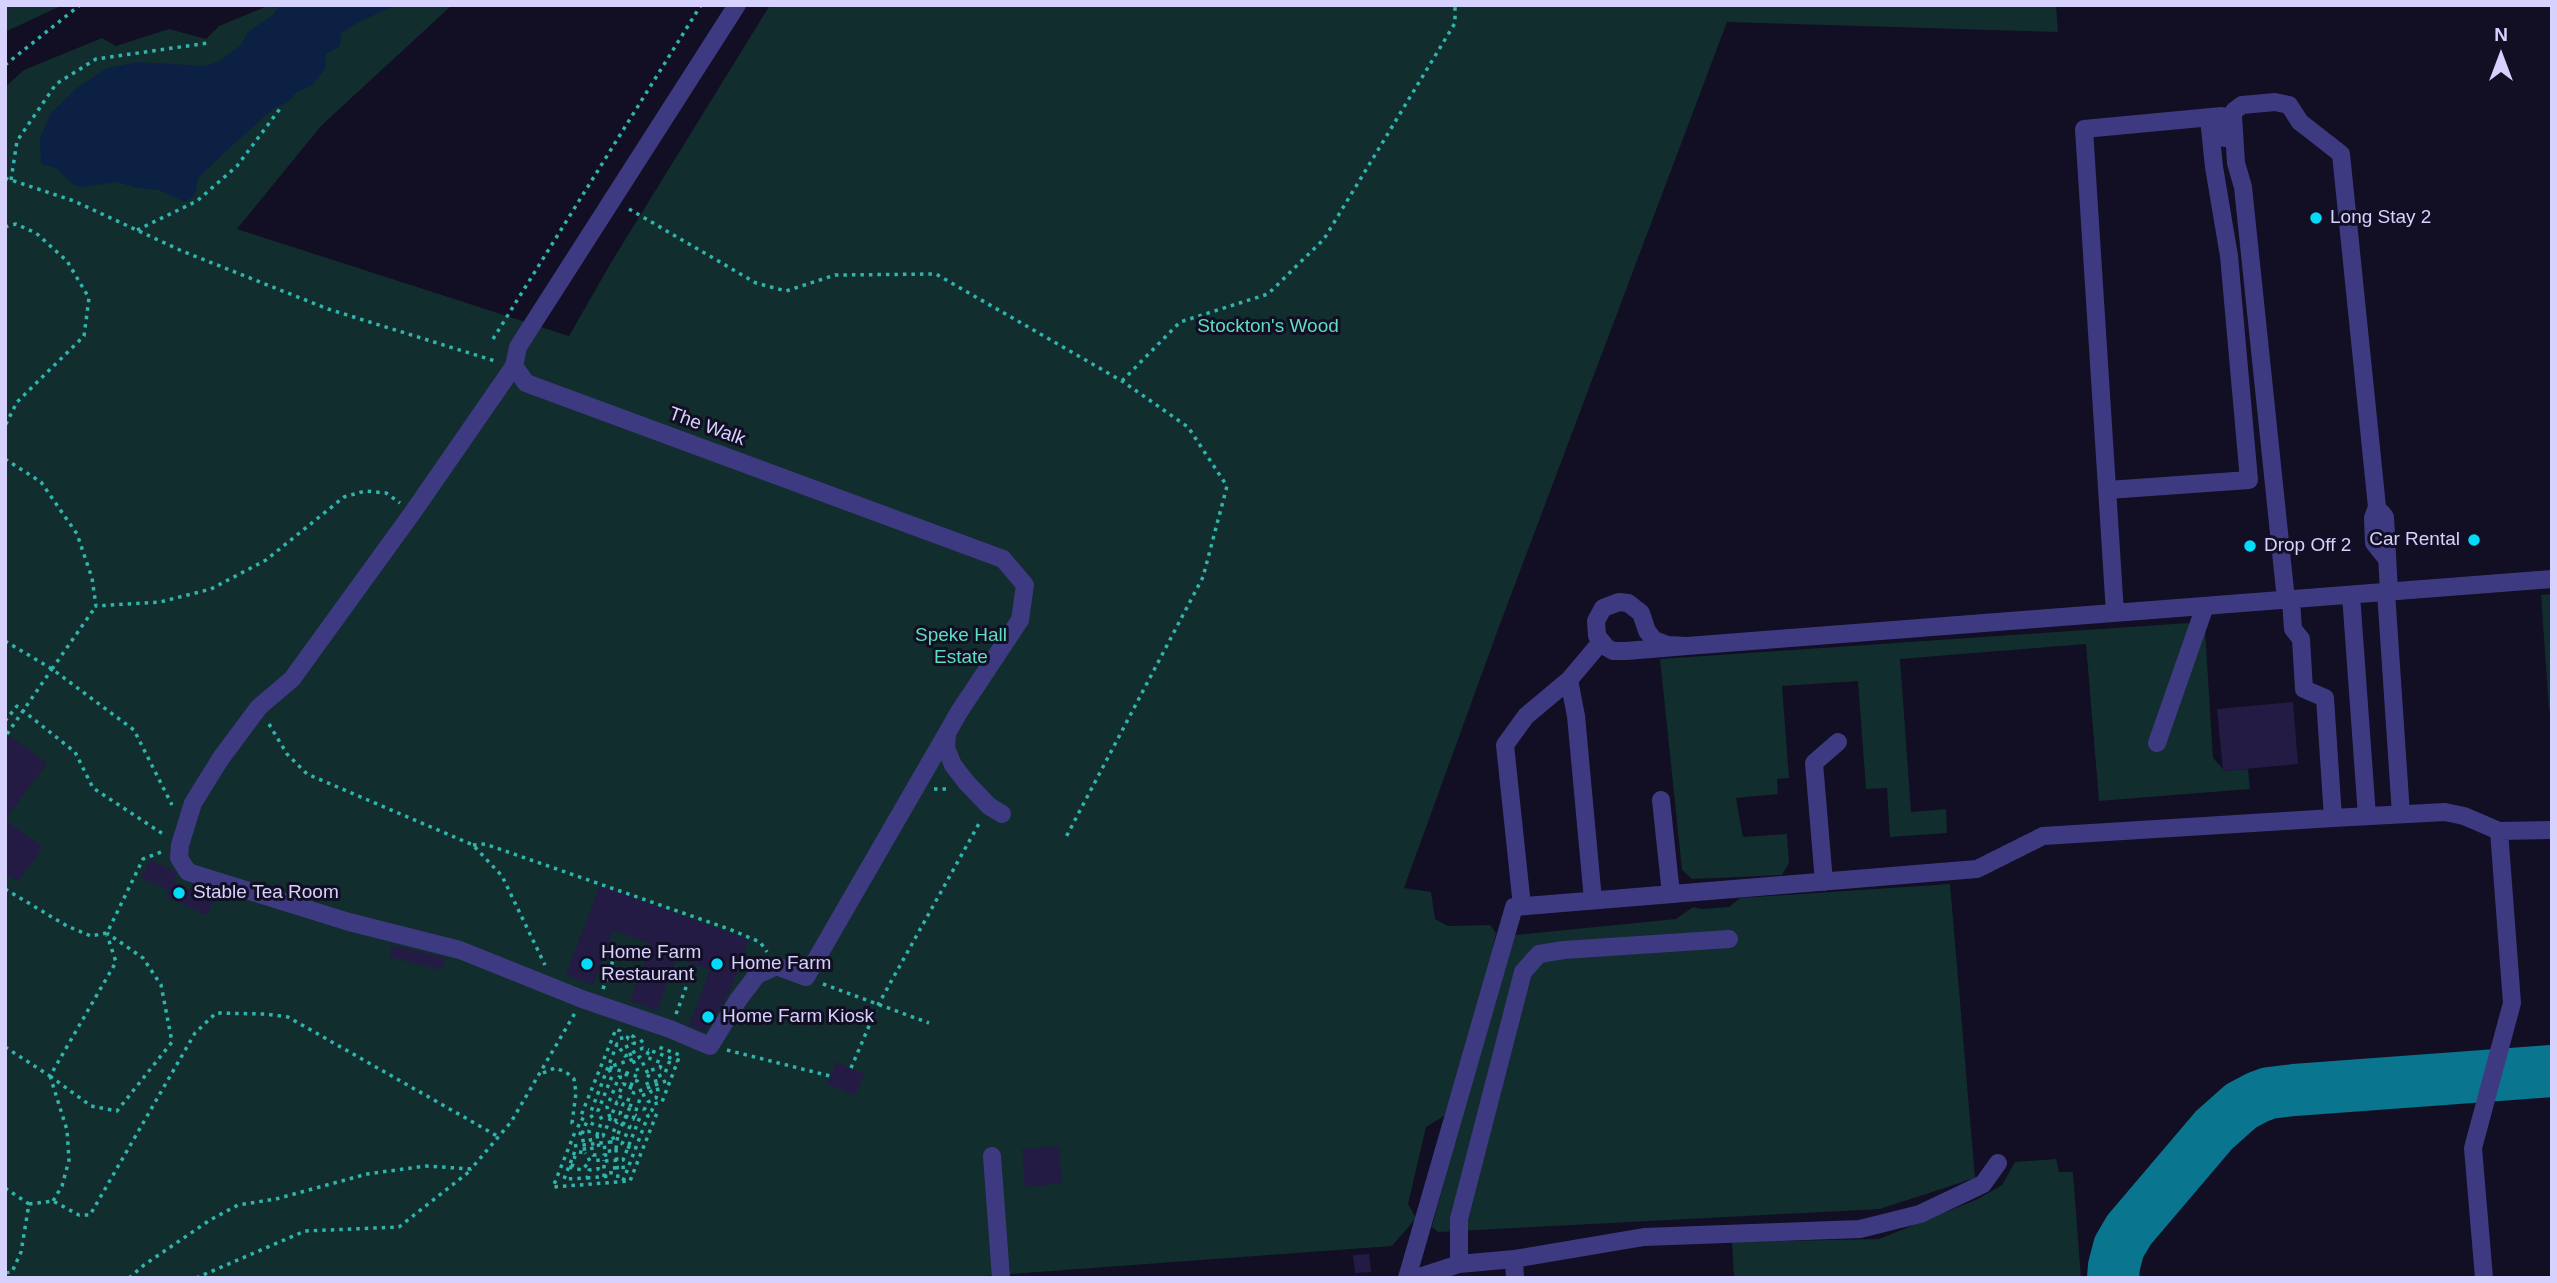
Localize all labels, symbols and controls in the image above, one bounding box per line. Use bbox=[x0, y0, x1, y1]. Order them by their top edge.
north arrow bbox=[2466, 21, 2536, 91]
text: N bbox=[2494, 24, 2508, 45]
place label: Long Stay 2 bbox=[2330, 207, 2431, 229]
marker: Long Stay 2 bbox=[2308, 210, 2324, 226]
park label: Stockton's Wood bbox=[1197, 316, 1339, 338]
street label: The Walk bbox=[666, 403, 748, 451]
place label: Car Rental bbox=[2369, 529, 2460, 551]
marker: Car Rental bbox=[2466, 532, 2482, 548]
place label: Drop Off 2 bbox=[2264, 535, 2351, 557]
marker: Drop Off 2 bbox=[2242, 538, 2258, 554]
park label: Speke Hall Estate bbox=[915, 625, 1007, 669]
place label: Stable Tea Room bbox=[193, 882, 339, 904]
marker: Stable Tea Room bbox=[171, 885, 187, 901]
place label: Home Farm Restaurant bbox=[601, 942, 701, 986]
place label: Home Farm bbox=[731, 953, 831, 975]
marker: Home Farm Restaurant bbox=[579, 956, 595, 972]
marker: Home Farm bbox=[709, 956, 725, 972]
place label: Home Farm Kiosk bbox=[722, 1006, 874, 1028]
marker: Home Farm Kiosk bbox=[700, 1009, 716, 1025]

